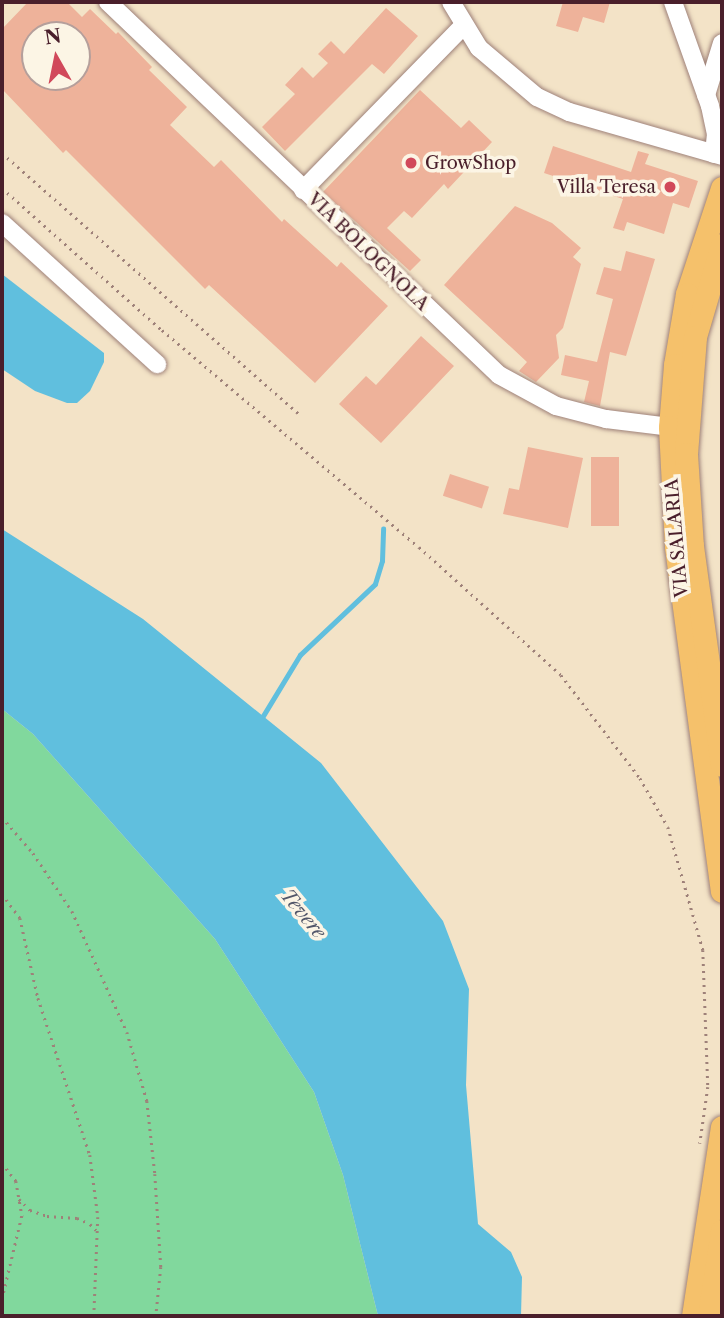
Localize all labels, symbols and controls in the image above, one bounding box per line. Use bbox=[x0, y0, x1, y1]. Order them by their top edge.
north arrow bbox=[21, 21, 91, 91]
text: N bbox=[43, 24, 63, 49]
place label: GrowShop bbox=[425, 152, 516, 174]
marker: GrowShop bbox=[403, 155, 419, 171]
place label: Villa Teresa bbox=[556, 176, 656, 198]
marker: Villa Teresa bbox=[662, 179, 678, 195]
street label: VIA BOLOGNOLA bbox=[303, 188, 433, 316]
street label: VIA SALARIA bbox=[661, 477, 693, 599]
water label: Tevere bbox=[276, 884, 330, 944]

